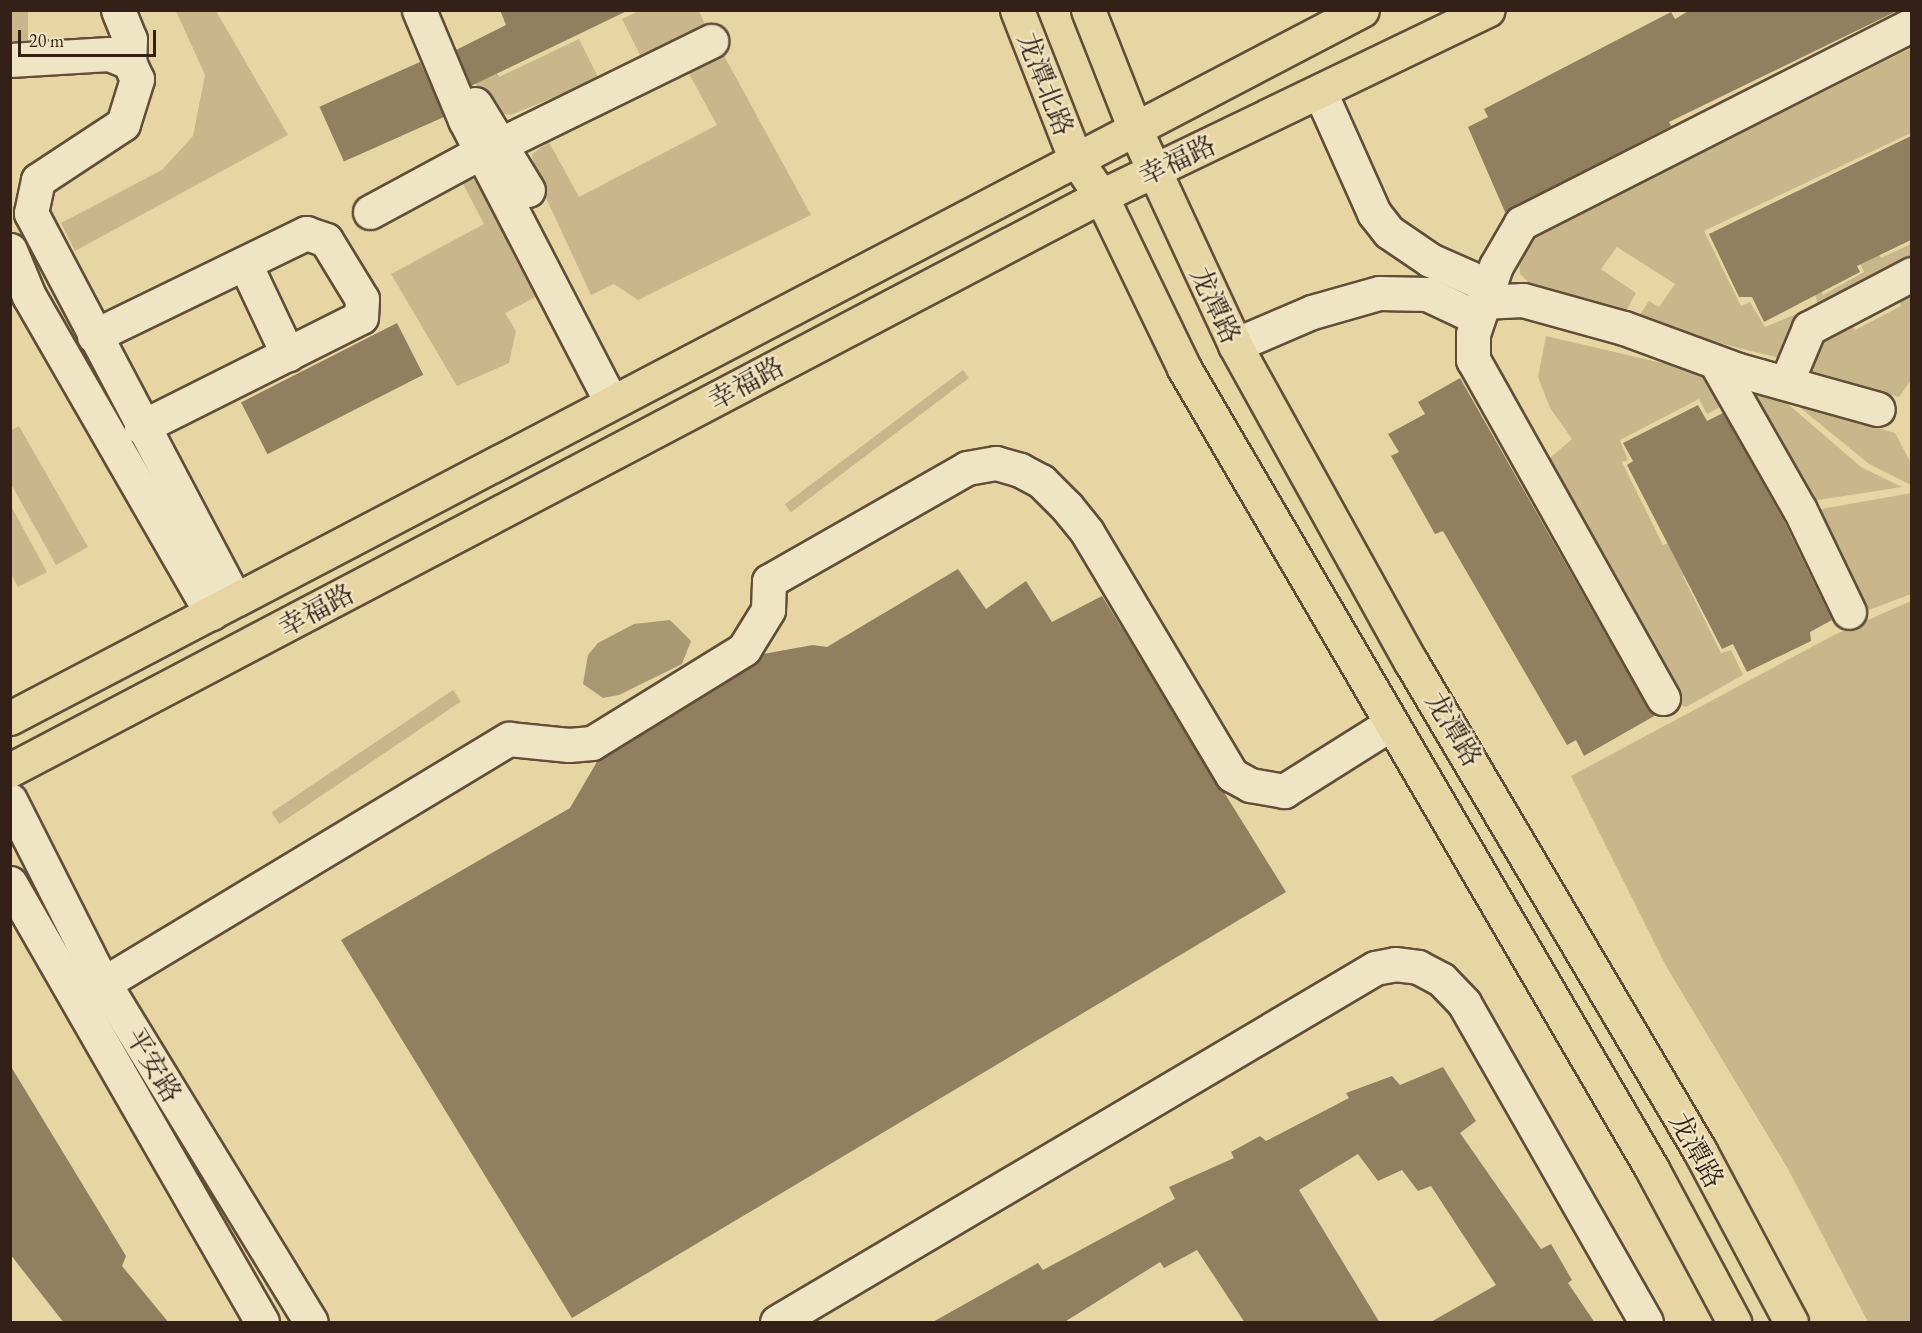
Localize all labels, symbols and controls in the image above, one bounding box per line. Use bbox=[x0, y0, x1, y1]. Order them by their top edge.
scale bar bbox=[21, 18, 159, 56]
street label: 龙潭北路 bbox=[1012, 28, 1080, 140]
text: 20 m bbox=[29, 29, 64, 52]
street label: 幸福路 bbox=[1133, 128, 1221, 192]
street label: 龙潭路 bbox=[1184, 261, 1248, 349]
street label: 幸福路 bbox=[703, 350, 789, 416]
street label: 幸福路 bbox=[273, 577, 359, 643]
street label: 龙潭路 bbox=[1419, 686, 1489, 772]
street label: 平安路 bbox=[119, 1022, 189, 1108]
street label: 龙潭路 bbox=[1663, 1107, 1731, 1193]

